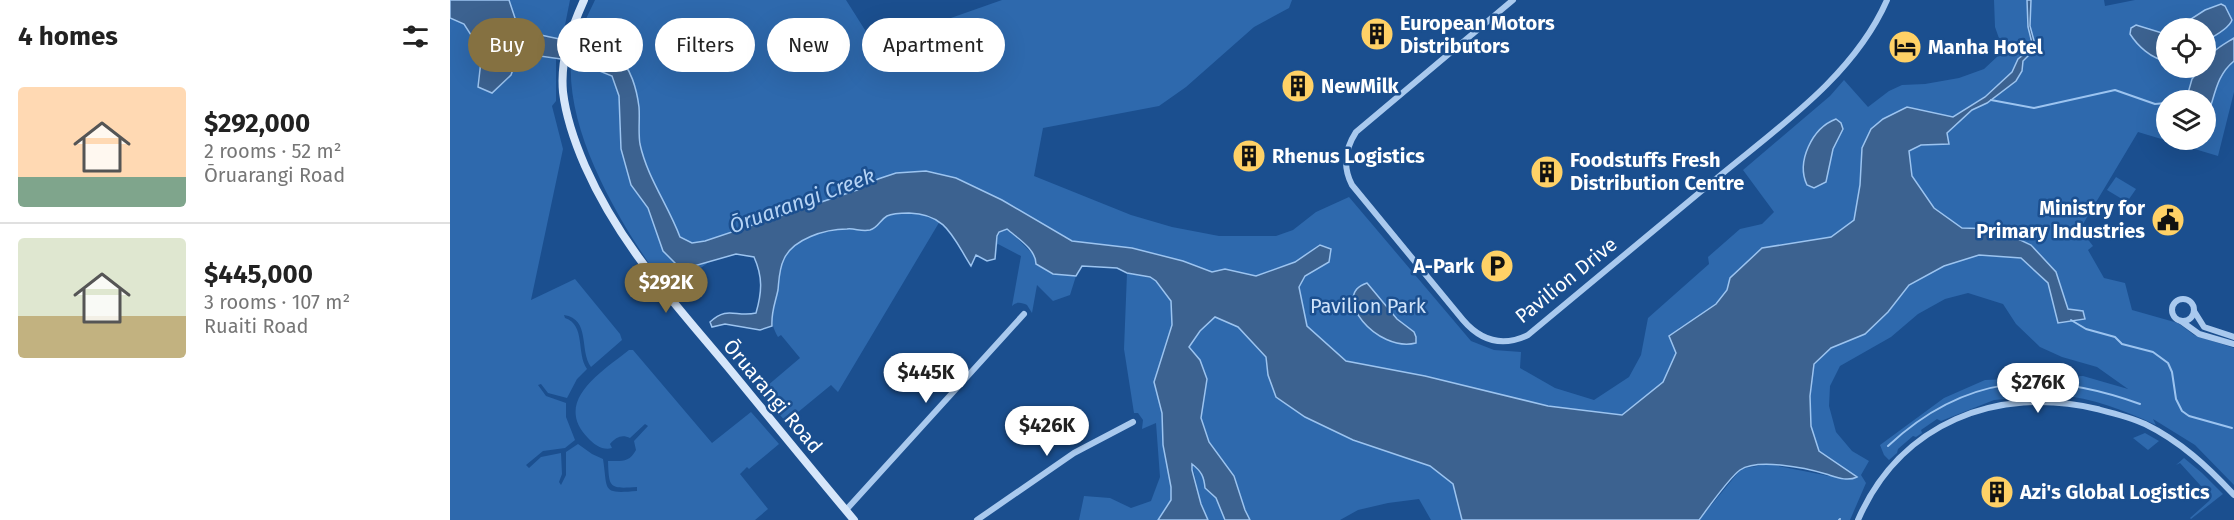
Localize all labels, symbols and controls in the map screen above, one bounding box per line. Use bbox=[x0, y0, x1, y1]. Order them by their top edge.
place label: European Motors Distributors bbox=[1400, 11, 1555, 58]
building icon: European Motors Distributors bbox=[1359, 16, 1395, 52]
chip: Buy bbox=[468, 18, 545, 72]
chip: Rent bbox=[557, 18, 643, 72]
chip: Filters bbox=[655, 18, 755, 72]
chip: New bbox=[767, 18, 850, 72]
chip: Apartment bbox=[862, 18, 1005, 72]
map controls bbox=[2156, 18, 2216, 150]
button: locate bbox=[2156, 18, 2216, 78]
icon: filters bbox=[399, 20, 432, 53]
text: 4 homes bbox=[18, 21, 118, 52]
hotel icon: Manha Hotel bbox=[1887, 29, 1923, 65]
place label: Manha Hotel bbox=[1928, 35, 2043, 59]
building icon: NewMilk bbox=[1280, 68, 1316, 104]
place label: NewMilk bbox=[1321, 74, 1400, 98]
button: layers bbox=[2156, 90, 2216, 150]
text: $292,000 bbox=[204, 108, 310, 139]
icon: home bbox=[66, 111, 138, 183]
building icon: Rhenus Logistics bbox=[1231, 138, 1267, 174]
text: 2 rooms · 52 m² bbox=[204, 139, 342, 163]
place label: Rhenus Logistics bbox=[1272, 144, 1425, 168]
place label: Foodstuffs Fresh Distribution Centre bbox=[1570, 148, 1744, 195]
building icon: Foodstuffs Fresh Distribution Centre bbox=[1529, 154, 1565, 190]
text: Ōruarangi Road bbox=[204, 163, 345, 187]
water label: Ōruarangi Creek bbox=[726, 163, 878, 239]
place label: Ministry for Primary Industries bbox=[1976, 196, 2146, 243]
public building icon: Ministry for Primary Industries bbox=[2150, 202, 2186, 238]
street label: Pavilion Drive bbox=[1510, 232, 1622, 328]
parking icon: A-Park bbox=[1479, 248, 1515, 284]
place label: A-Park bbox=[1412, 254, 1475, 278]
text: $445,000 bbox=[204, 259, 313, 290]
icon: home bbox=[66, 262, 138, 334]
pin: $292K bbox=[624, 263, 708, 314]
text: $292K bbox=[639, 270, 693, 294]
text: 3 rooms · 107 m² bbox=[204, 290, 350, 314]
park label: Pavilion Park bbox=[1310, 294, 1427, 318]
text: Ruaiti Road bbox=[204, 314, 309, 338]
street label: Ōruarangi Road bbox=[718, 334, 828, 458]
pin: $445K bbox=[884, 353, 968, 404]
text: $445K bbox=[898, 360, 954, 384]
pin: $276K bbox=[1996, 363, 2080, 414]
text: $276K bbox=[2011, 370, 2065, 394]
pin: $426K bbox=[1005, 406, 1089, 457]
text: $426K bbox=[1019, 413, 1075, 437]
building icon: Azi's Global Logistics bbox=[1979, 474, 2015, 510]
place label: Azi's Global Logistics bbox=[2019, 480, 2210, 504]

